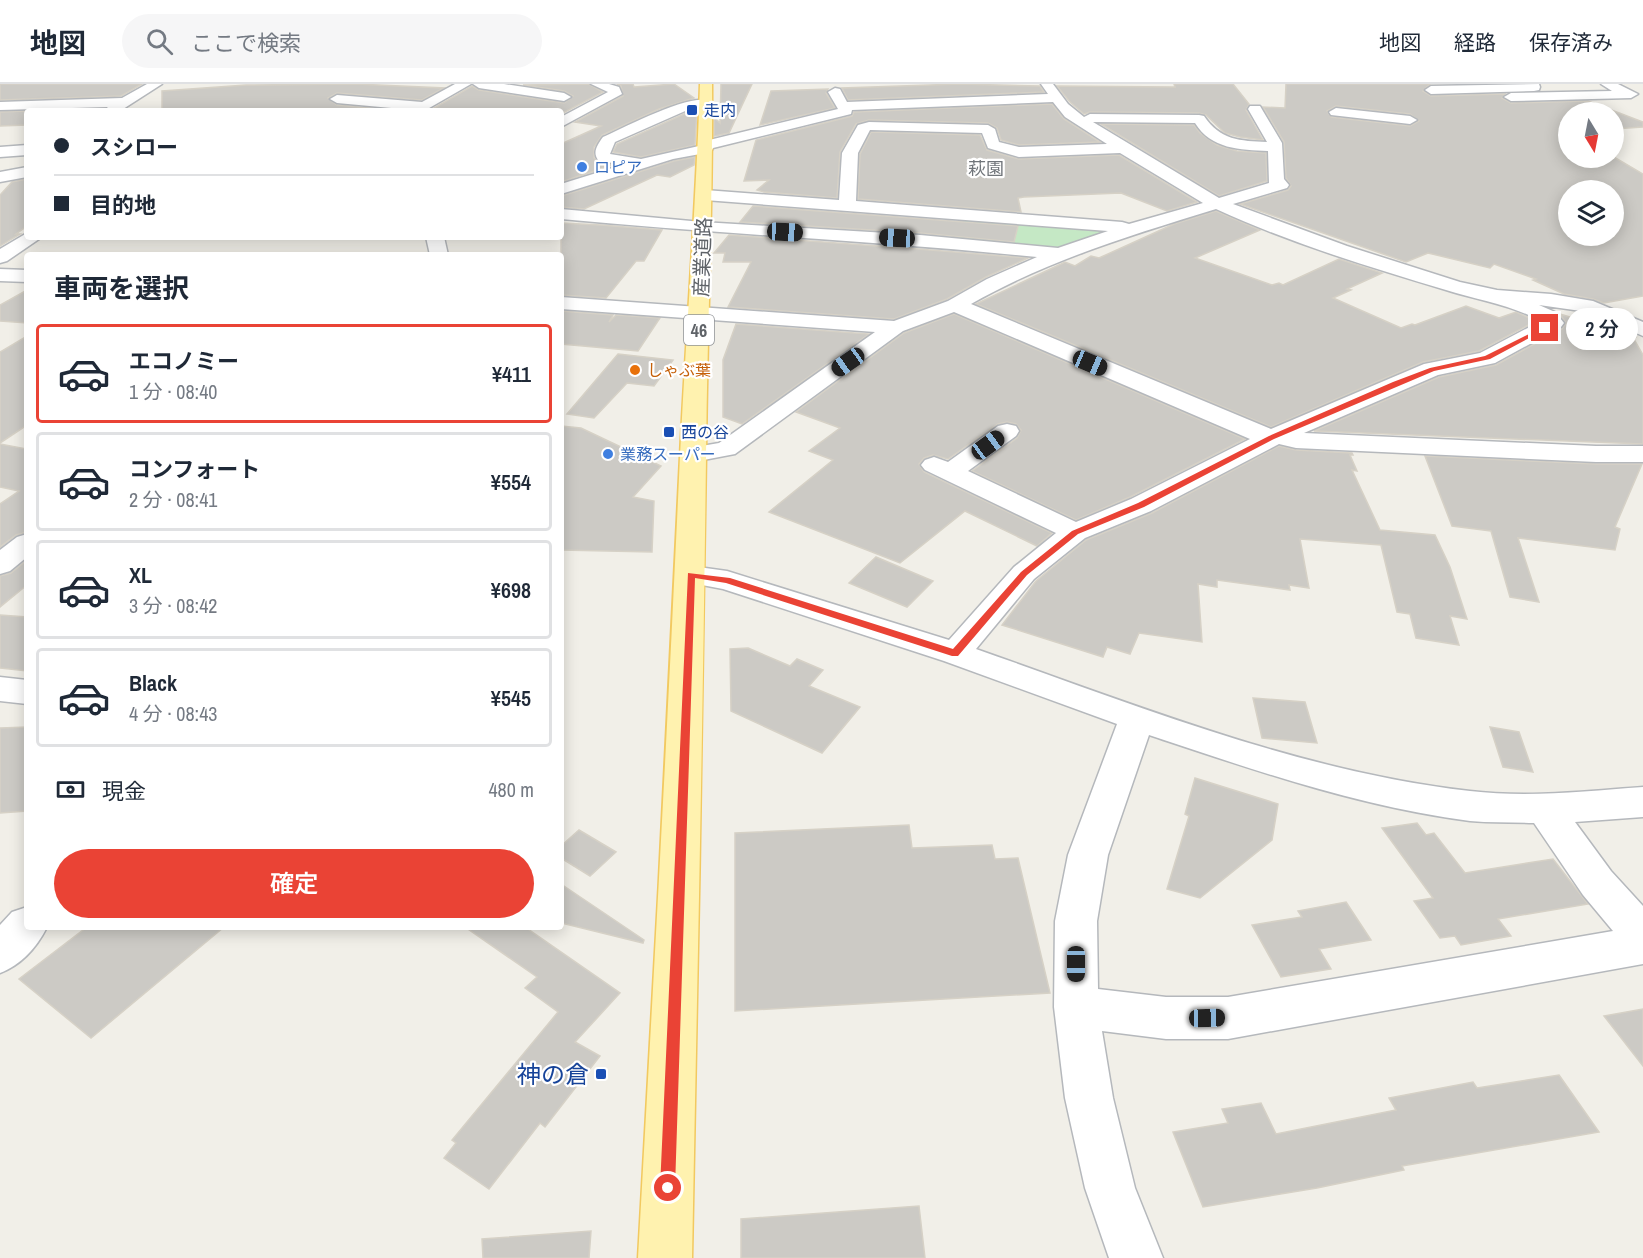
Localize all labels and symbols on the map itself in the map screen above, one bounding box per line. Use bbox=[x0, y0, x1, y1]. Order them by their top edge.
place label: 走内 bbox=[704, 99, 736, 121]
north arrow bbox=[1558, 102, 1624, 168]
marker: 走内 bbox=[685, 103, 699, 117]
place label: ロピア bbox=[594, 156, 642, 178]
district label: 萩園 bbox=[968, 156, 1004, 181]
marker: ロピア bbox=[575, 160, 589, 174]
street label: 産業道路 bbox=[687, 217, 717, 297]
car bbox=[767, 222, 803, 242]
car bbox=[879, 228, 915, 248]
callout: 2 分 bbox=[1566, 307, 1638, 349]
route end bbox=[1531, 314, 1558, 341]
road number: 46 bbox=[684, 315, 714, 345]
car bbox=[828, 344, 868, 380]
car bbox=[1070, 348, 1110, 378]
place label: しゃぶ葉 bbox=[647, 359, 711, 381]
marker: しゃぶ葉 bbox=[628, 363, 642, 377]
place label: 西の谷 bbox=[681, 421, 729, 443]
marker: 西の谷 bbox=[662, 425, 676, 439]
car bbox=[968, 427, 1008, 463]
place label: 業務スーパー bbox=[620, 443, 716, 465]
marker: 業務スーパー bbox=[601, 447, 615, 461]
car bbox=[1067, 946, 1085, 982]
car bbox=[1189, 1009, 1225, 1027]
place label: 神の倉 bbox=[517, 1058, 589, 1090]
marker: 神の倉 bbox=[594, 1067, 608, 1081]
route start bbox=[654, 1174, 681, 1201]

